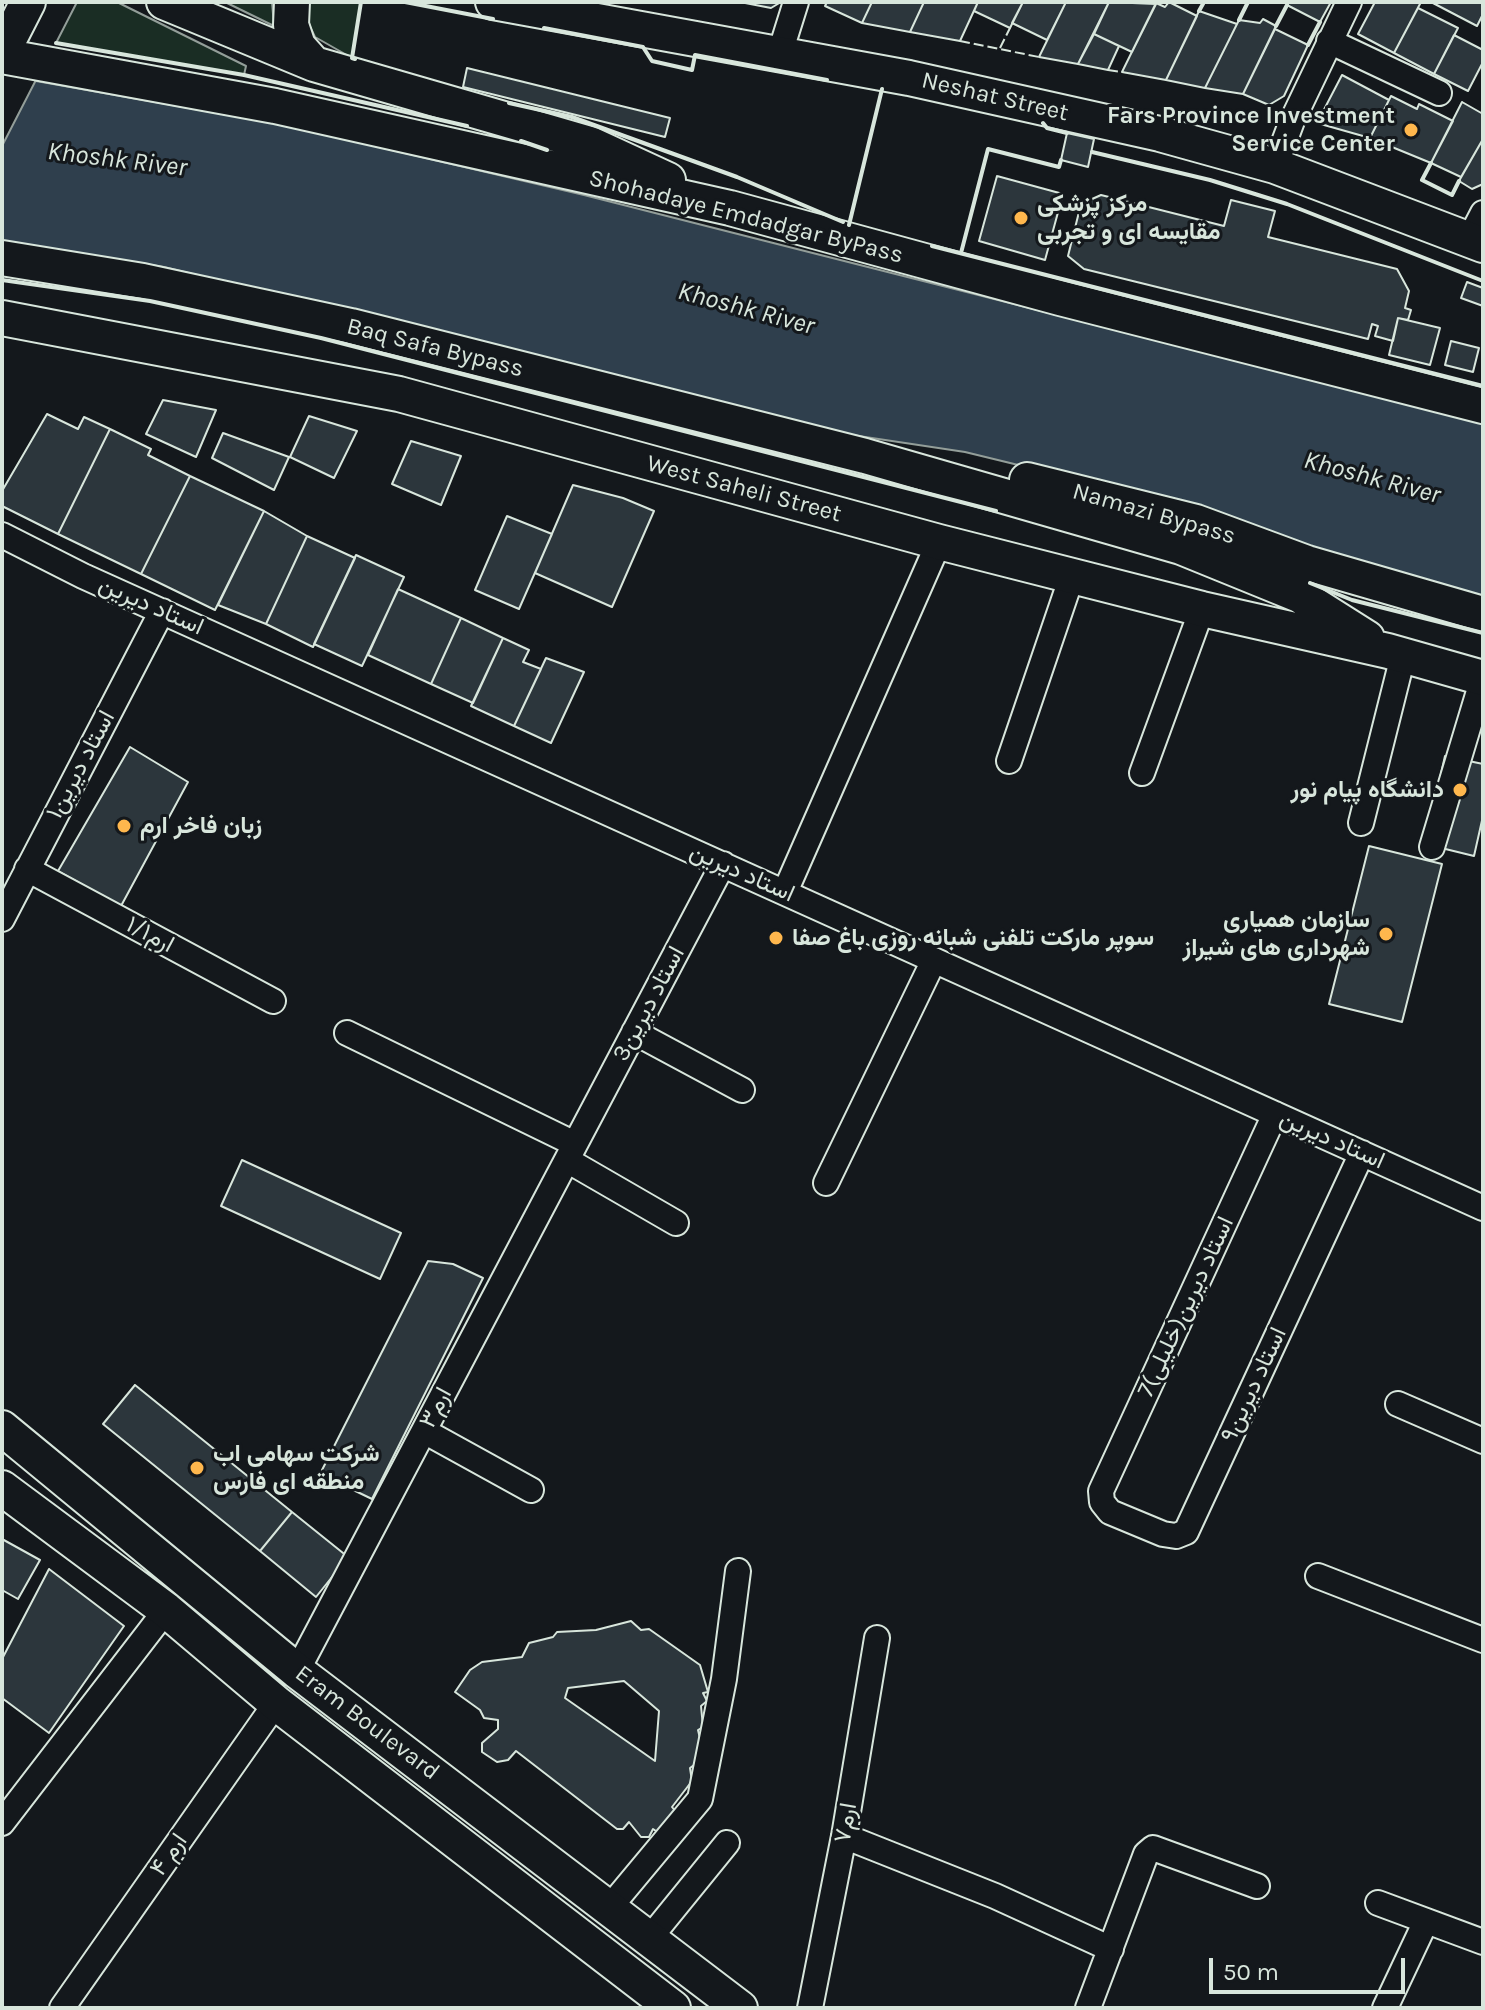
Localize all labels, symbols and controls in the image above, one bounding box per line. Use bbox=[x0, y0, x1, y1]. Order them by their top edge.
street label: Neshat Street bbox=[919, 66, 1071, 128]
place label: Fars Province Investment Service Center bbox=[1107, 102, 1395, 158]
marker: Fars Province Investment Service Center bbox=[1402, 121, 1420, 139]
water label: Khoshk River bbox=[45, 136, 189, 184]
street label: Shohadaye Emdadgar ByPass bbox=[586, 164, 906, 270]
place label: مرکز پزشکی مقایسه ای و تجربی bbox=[1037, 190, 1220, 246]
marker: مرکز پزشکی مقایسه ای و تجربی bbox=[1012, 209, 1030, 227]
water label: Khoshk River bbox=[674, 276, 818, 342]
street label: Baq Safa Bypass bbox=[344, 312, 526, 384]
water label: Khoshk River bbox=[1300, 445, 1444, 511]
street label: West Saheli Street bbox=[644, 449, 844, 529]
street label: Namazi Bypass bbox=[1069, 477, 1239, 551]
street label: استاد دیرین bbox=[94, 570, 208, 642]
street label: استاد دیرین۱ bbox=[40, 706, 122, 824]
place label: دانشگاه پیام نور bbox=[1291, 776, 1444, 804]
marker: دانشگاه پیام نور bbox=[1451, 781, 1469, 799]
place label: زبان فاخر ارم bbox=[140, 812, 262, 840]
marker: زبان فاخر ارم bbox=[115, 817, 133, 835]
street label: استاد دیرین bbox=[685, 837, 799, 909]
place label: سازمان همیاری شهرداری های شیراز bbox=[1183, 906, 1370, 962]
street label: ۱/۱ارم bbox=[121, 910, 179, 960]
place label: سوپر مارکت تلفنی شبانه روزی باغ صفا bbox=[792, 924, 1154, 952]
marker: سازمان همیاری شهرداری های شیراز bbox=[1377, 925, 1395, 943]
marker: سوپر مارکت تلفنی شبانه روزی باغ صفا bbox=[767, 929, 785, 947]
street label: 3استاد دیرین bbox=[607, 942, 691, 1066]
street label: استاد دیرین bbox=[1275, 1104, 1389, 1176]
street label: 7استاد دیرین(خلیلی) bbox=[1132, 1212, 1240, 1402]
street label: استاد دیرین۹ bbox=[1215, 1323, 1293, 1447]
street label: ارم۳ bbox=[413, 1383, 459, 1433]
place label: شرکت سهامی اب منطقه ای فارس bbox=[213, 1440, 380, 1496]
marker: شرکت سهامی اب منطقه ای فارس bbox=[188, 1459, 206, 1477]
street label: Eram Boulevard bbox=[289, 1659, 445, 1787]
street label: ارم۷ bbox=[828, 1801, 864, 1845]
street label: ارم ۴ bbox=[144, 1828, 194, 1882]
scale bar bbox=[1213, 1942, 1409, 1992]
text: 50 m bbox=[1223, 1958, 1279, 1986]

